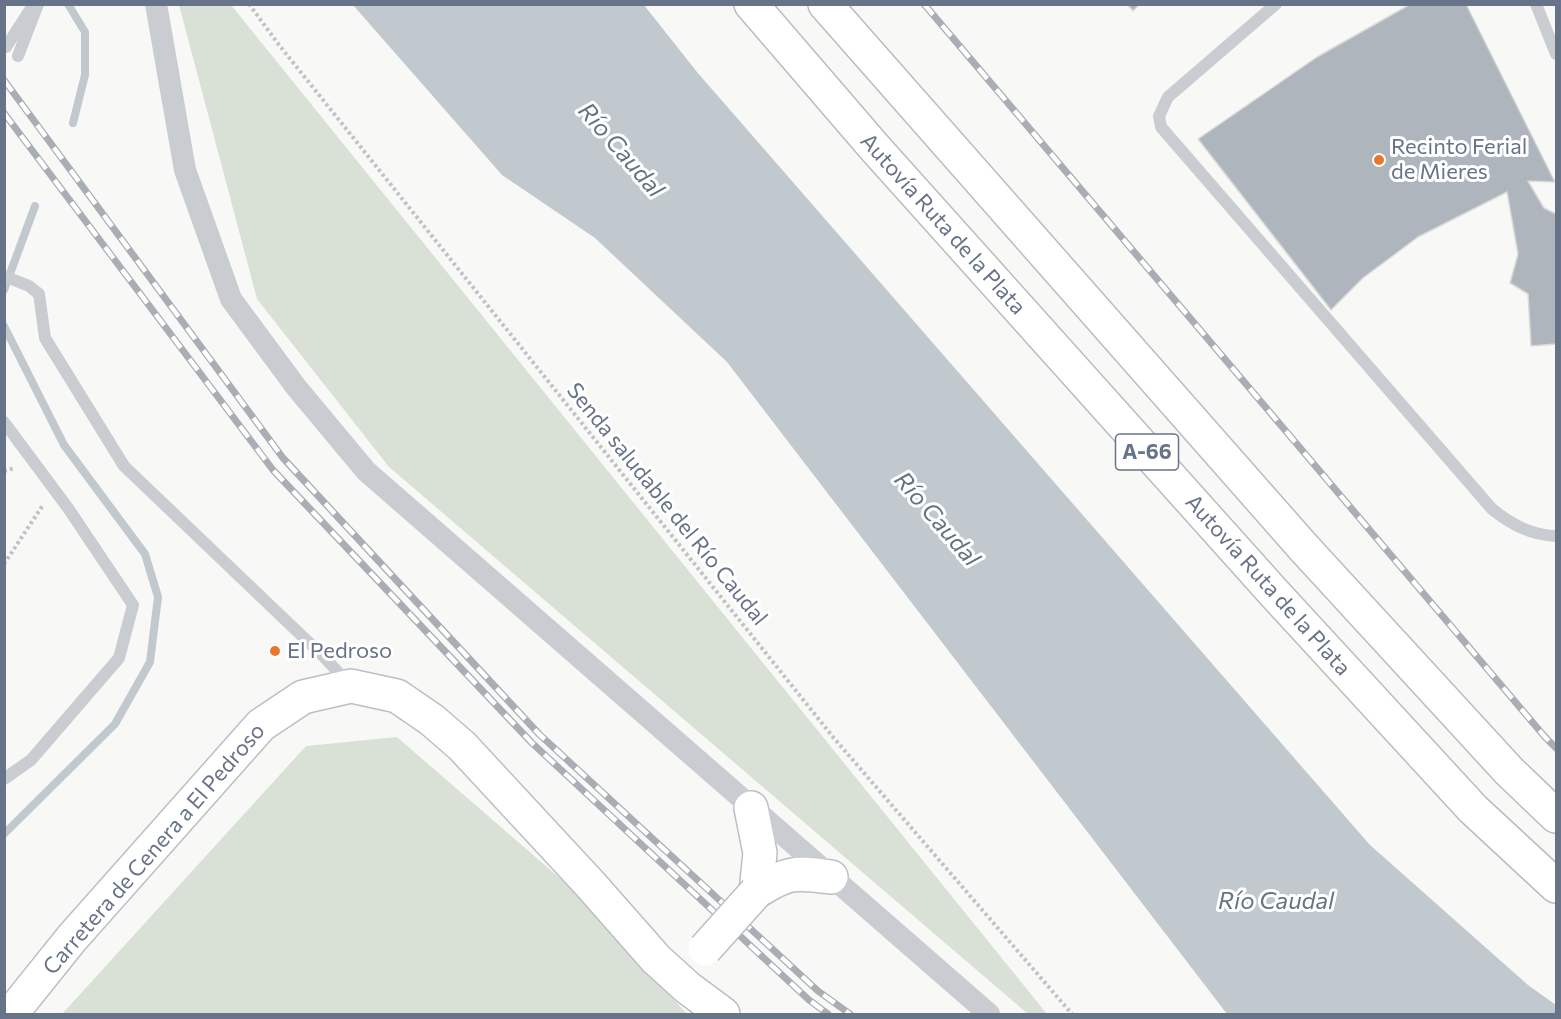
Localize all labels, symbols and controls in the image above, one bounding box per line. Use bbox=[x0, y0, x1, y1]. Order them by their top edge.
water label: Río Caudal bbox=[572, 97, 670, 203]
street label: Autovía Ruta de la Plata bbox=[855, 128, 1031, 320]
place label: Recinto Ferial de Mieres bbox=[1391, 134, 1527, 186]
marker: Recinto Ferial de Mieres bbox=[1372, 153, 1386, 167]
street label: Senda saludable del Río Caudal bbox=[561, 378, 773, 630]
road number: A-66 bbox=[1116, 434, 1178, 470]
water label: Río Caudal bbox=[888, 466, 986, 572]
street label: Autovía Ruta de la Plata bbox=[1180, 489, 1356, 681]
place label: El Pedroso bbox=[287, 638, 392, 664]
marker: El Pedroso bbox=[268, 644, 282, 658]
street label: Carretera de Cenera a El Pedroso bbox=[38, 718, 270, 980]
water label: Río Caudal bbox=[1218, 887, 1334, 915]

